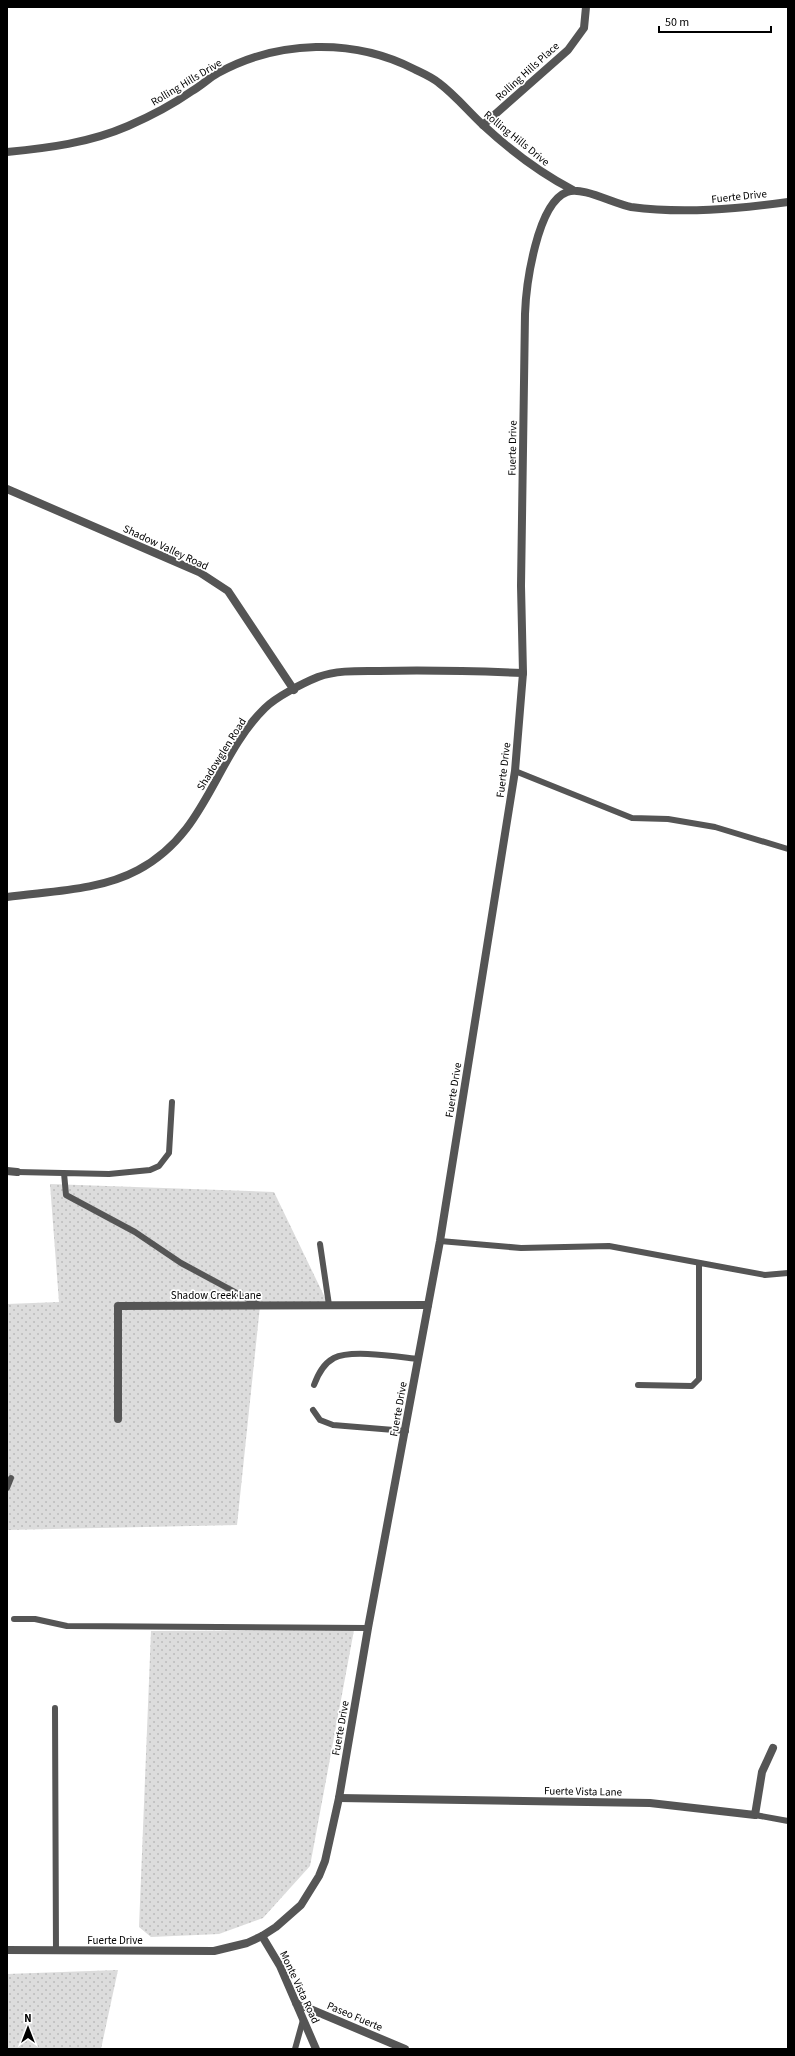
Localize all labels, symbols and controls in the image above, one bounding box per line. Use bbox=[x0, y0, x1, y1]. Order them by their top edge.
scale bar bbox=[659, 8, 771, 34]
text: 50 m bbox=[665, 14, 689, 31]
street label: Rolling Hills Place bbox=[492, 38, 563, 104]
street label: Rolling Hills Drive bbox=[148, 55, 225, 110]
street label: Rolling Hills Drive bbox=[481, 107, 553, 170]
street label: Fuerte Drive bbox=[711, 186, 768, 207]
street label: Fuerte Drive bbox=[505, 420, 520, 476]
street label: Shadow Valley Road bbox=[121, 521, 211, 574]
street label: Shadowglen Road bbox=[193, 715, 250, 793]
street label: Fuerte Drive bbox=[493, 741, 514, 799]
street label: Fuerte Drive bbox=[442, 1061, 465, 1119]
street label: Shadow Creek Lane bbox=[171, 1288, 262, 1303]
street label: Fuerte Drive bbox=[386, 1380, 411, 1438]
street label: Fuerte Drive bbox=[328, 1699, 353, 1757]
street label: Fuerte Vista Lane bbox=[544, 1783, 623, 1800]
street label: Fuerte Drive bbox=[87, 1933, 143, 1948]
street label: Monte Vista Road bbox=[276, 1948, 323, 2026]
street label: Paseo Fuerte bbox=[325, 1998, 385, 2035]
north arrow bbox=[8, 2008, 48, 2048]
text: N bbox=[24, 2011, 32, 2026]

